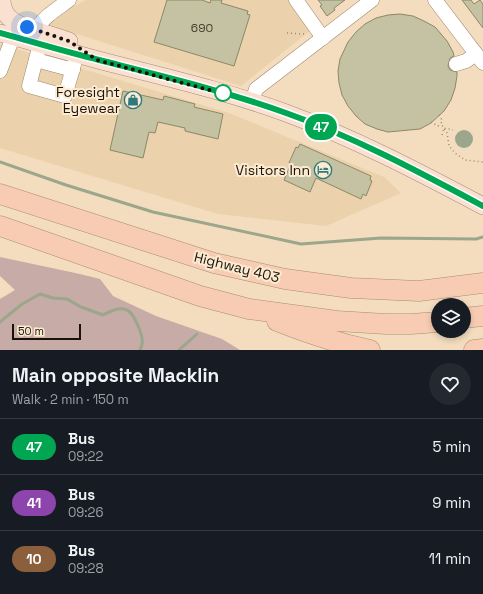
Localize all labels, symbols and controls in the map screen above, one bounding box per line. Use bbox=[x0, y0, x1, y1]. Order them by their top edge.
your location bbox=[17, 17, 37, 37]
house number: 690 bbox=[191, 20, 213, 36]
place label: Foresight Eyewear bbox=[56, 83, 120, 117]
unlabelled marker bbox=[214, 84, 232, 102]
shop icon: Foresight Eyewear bbox=[123, 90, 143, 110]
line badge: 47 bbox=[303, 114, 339, 140]
text: 47 bbox=[313, 118, 329, 136]
hotel icon: Visitors Inn bbox=[313, 160, 333, 180]
place label: Visitors Inn bbox=[236, 161, 310, 179]
street label: Highway 403 bbox=[192, 248, 282, 286]
map controls bbox=[431, 298, 471, 338]
button: layers bbox=[431, 298, 471, 338]
scale bar bbox=[12, 322, 81, 341]
text: 50 m bbox=[18, 324, 44, 338]
text: Main opposite Macklin bbox=[12, 363, 219, 388]
button: heart bbox=[429, 363, 471, 405]
text: Walk · 2 min · 150 m bbox=[12, 391, 129, 408]
text: Bus bbox=[68, 429, 95, 448]
text: 5 min bbox=[432, 437, 471, 456]
text: 47 bbox=[26, 438, 42, 456]
text: 09:22 bbox=[68, 448, 103, 465]
text: Bus bbox=[68, 485, 95, 504]
text: 9 min bbox=[432, 493, 471, 512]
text: 41 bbox=[27, 494, 41, 512]
text: 09:26 bbox=[68, 504, 103, 521]
text: Bus bbox=[68, 541, 95, 560]
text: 11 min bbox=[429, 549, 471, 568]
text: 10 bbox=[26, 550, 42, 568]
text: 09:28 bbox=[68, 560, 104, 577]

